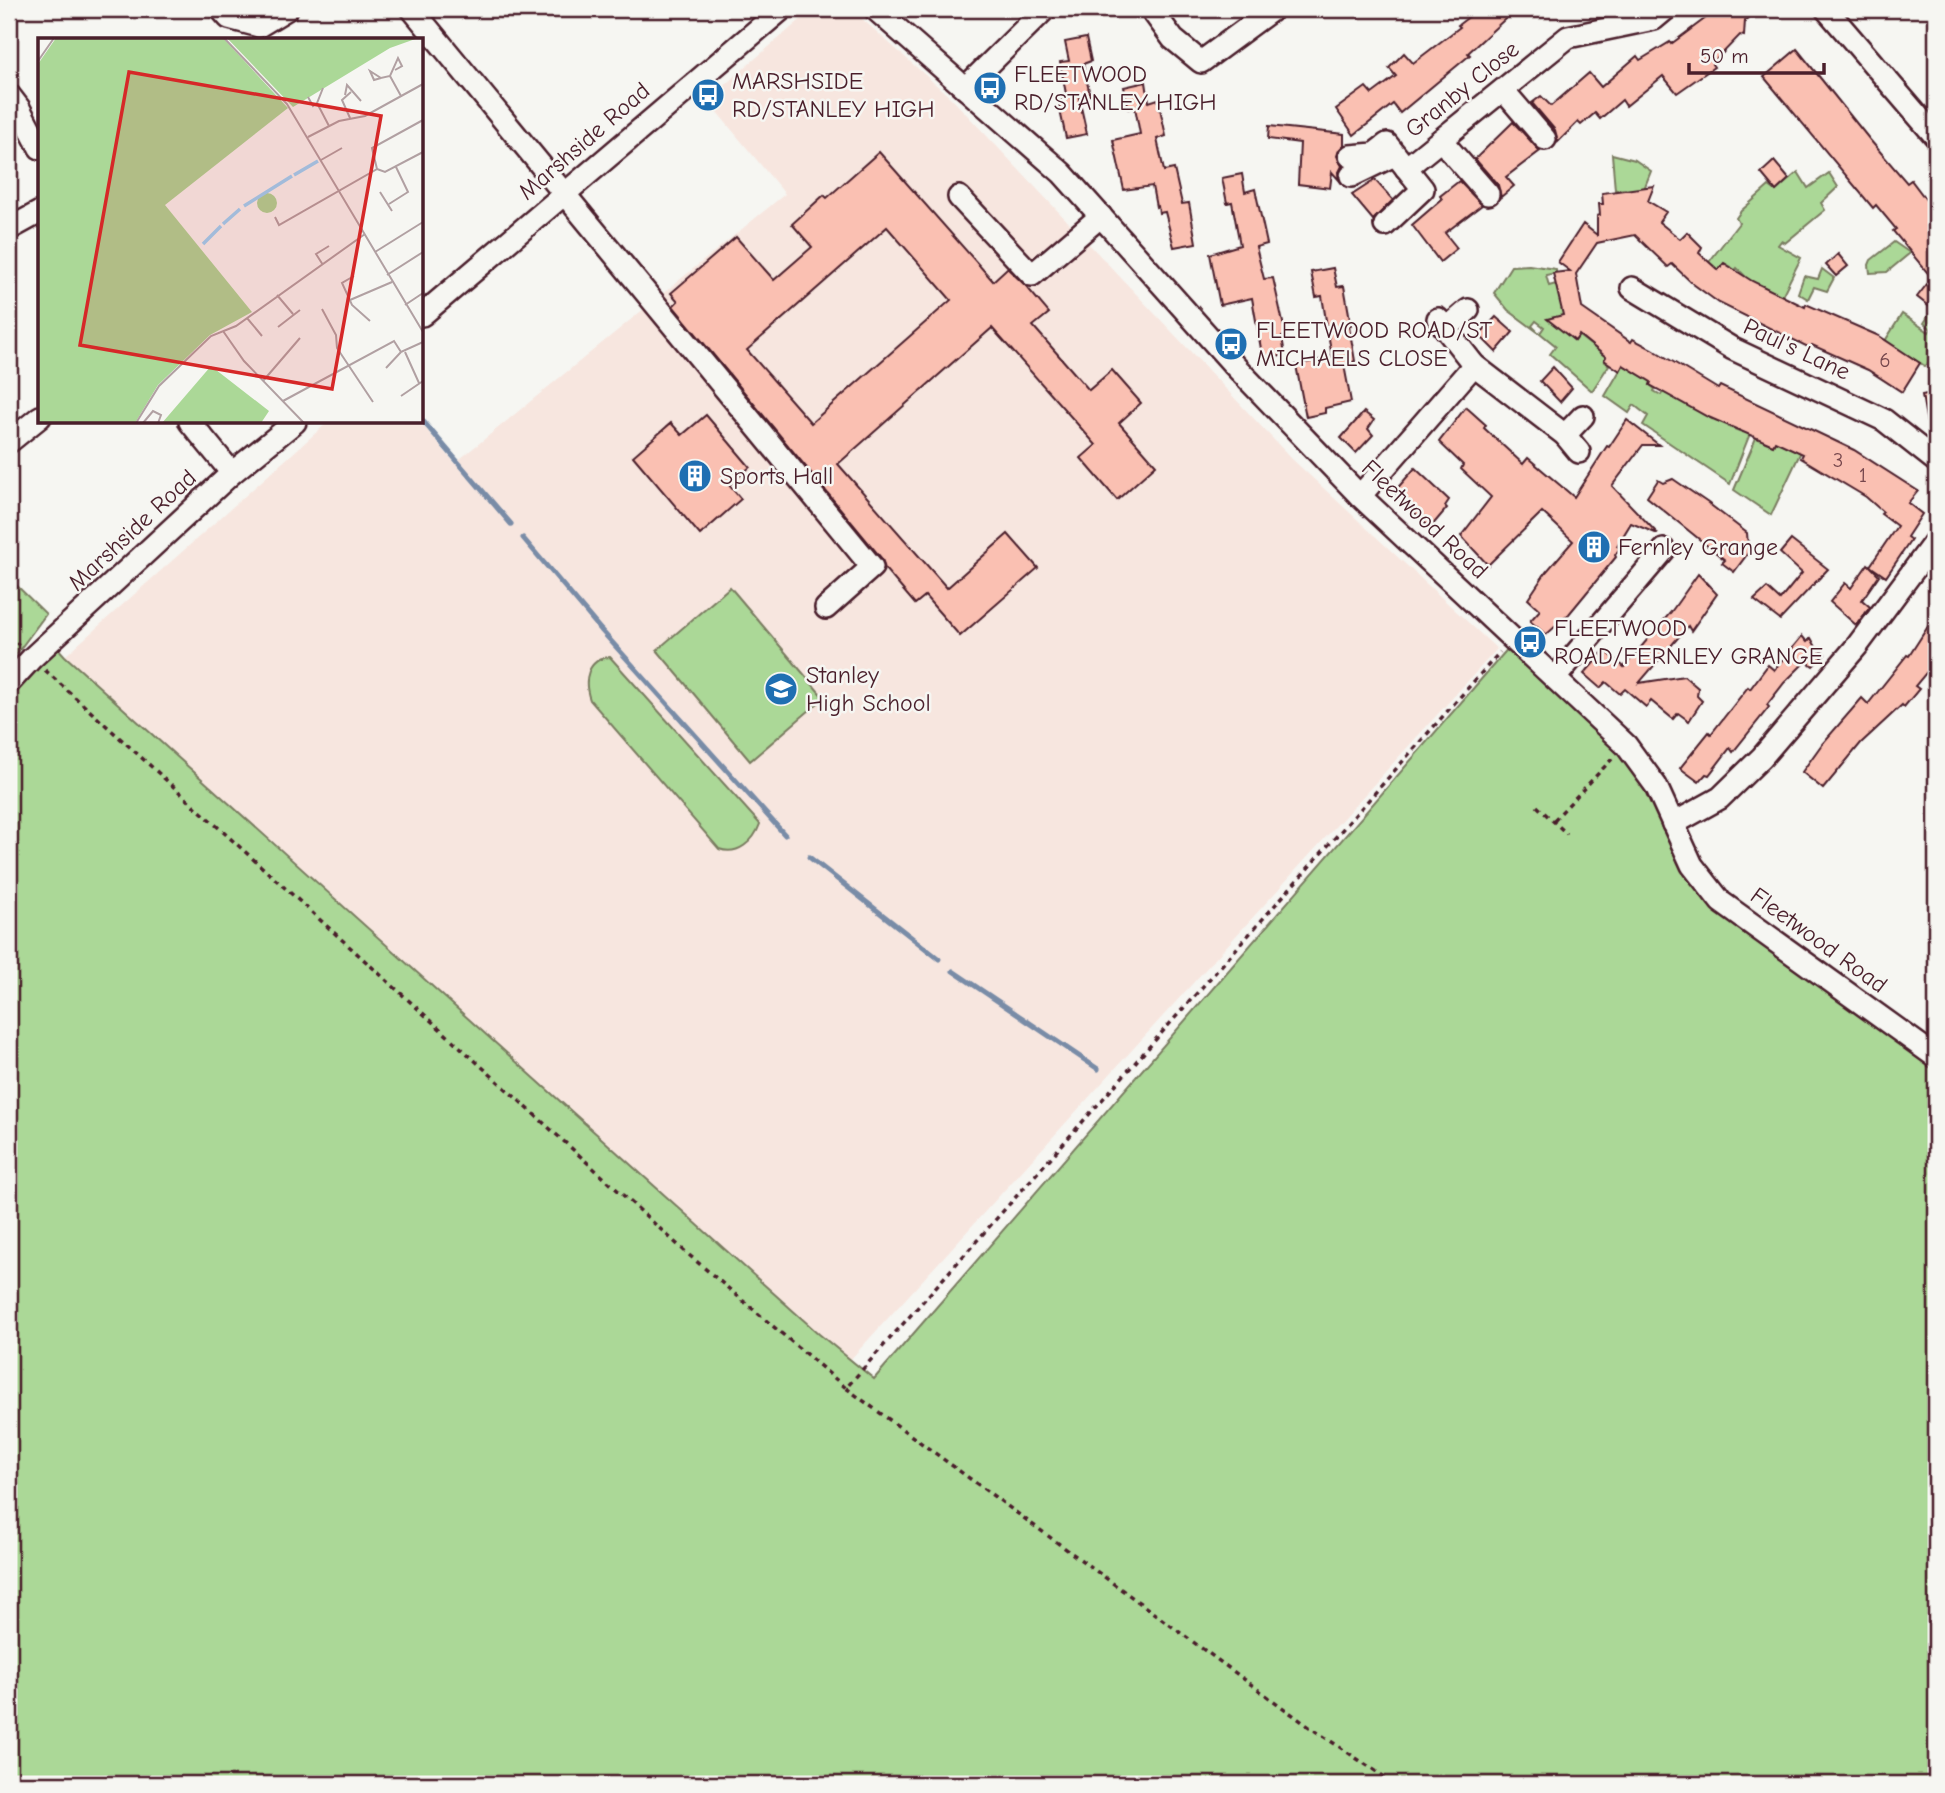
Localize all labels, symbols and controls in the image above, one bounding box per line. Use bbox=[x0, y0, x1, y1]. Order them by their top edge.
scale bar bbox=[1689, 32, 1824, 76]
street label: Granby Close bbox=[1400, 35, 1524, 143]
inset map bbox=[38, 38, 424, 424]
text: 50 m bbox=[1700, 44, 1749, 68]
place label: FLEETWOOD RD/STANLEY HIGH bbox=[1014, 60, 1217, 116]
place label: MARSHSIDE RD/STANLEY HIGH bbox=[732, 67, 935, 123]
bus stop icon: FLEETWOOD RD/STANLEY HIGH bbox=[971, 69, 1009, 107]
street label: Marshside Road bbox=[513, 76, 655, 206]
bus stop icon: MARSHSIDE RD/STANLEY HIGH bbox=[689, 76, 727, 114]
street label: Paul's Lane bbox=[1739, 312, 1855, 386]
place label: FLEETWOOD ROAD/ST MICHAELS CLOSE bbox=[1256, 316, 1493, 372]
bus stop icon: FLEETWOOD ROAD/ST MICHAELS CLOSE bbox=[1212, 325, 1250, 363]
house number: 6 bbox=[1879, 348, 1891, 372]
house number: 3 bbox=[1833, 448, 1843, 472]
street label: Fleetwood Road bbox=[1356, 454, 1494, 584]
building icon: Sports Hall bbox=[676, 457, 714, 495]
place label: Sports Hall bbox=[720, 462, 833, 490]
house number: 1 bbox=[1859, 463, 1867, 487]
street label: Marshside Road bbox=[62, 464, 202, 596]
building icon: Fernley Grange bbox=[1575, 528, 1613, 566]
place label: Fernley Grange bbox=[1618, 533, 1778, 561]
place label: FLEETWOOD ROAD/FERNLEY GRANGE bbox=[1554, 614, 1823, 670]
bus stop icon: FLEETWOOD ROAD/FERNLEY GRANGE bbox=[1511, 623, 1549, 661]
place label: Stanley High School bbox=[806, 661, 931, 717]
school or university icon: Stanley High School bbox=[762, 670, 800, 708]
street label: Fleetwood Road bbox=[1745, 881, 1893, 999]

